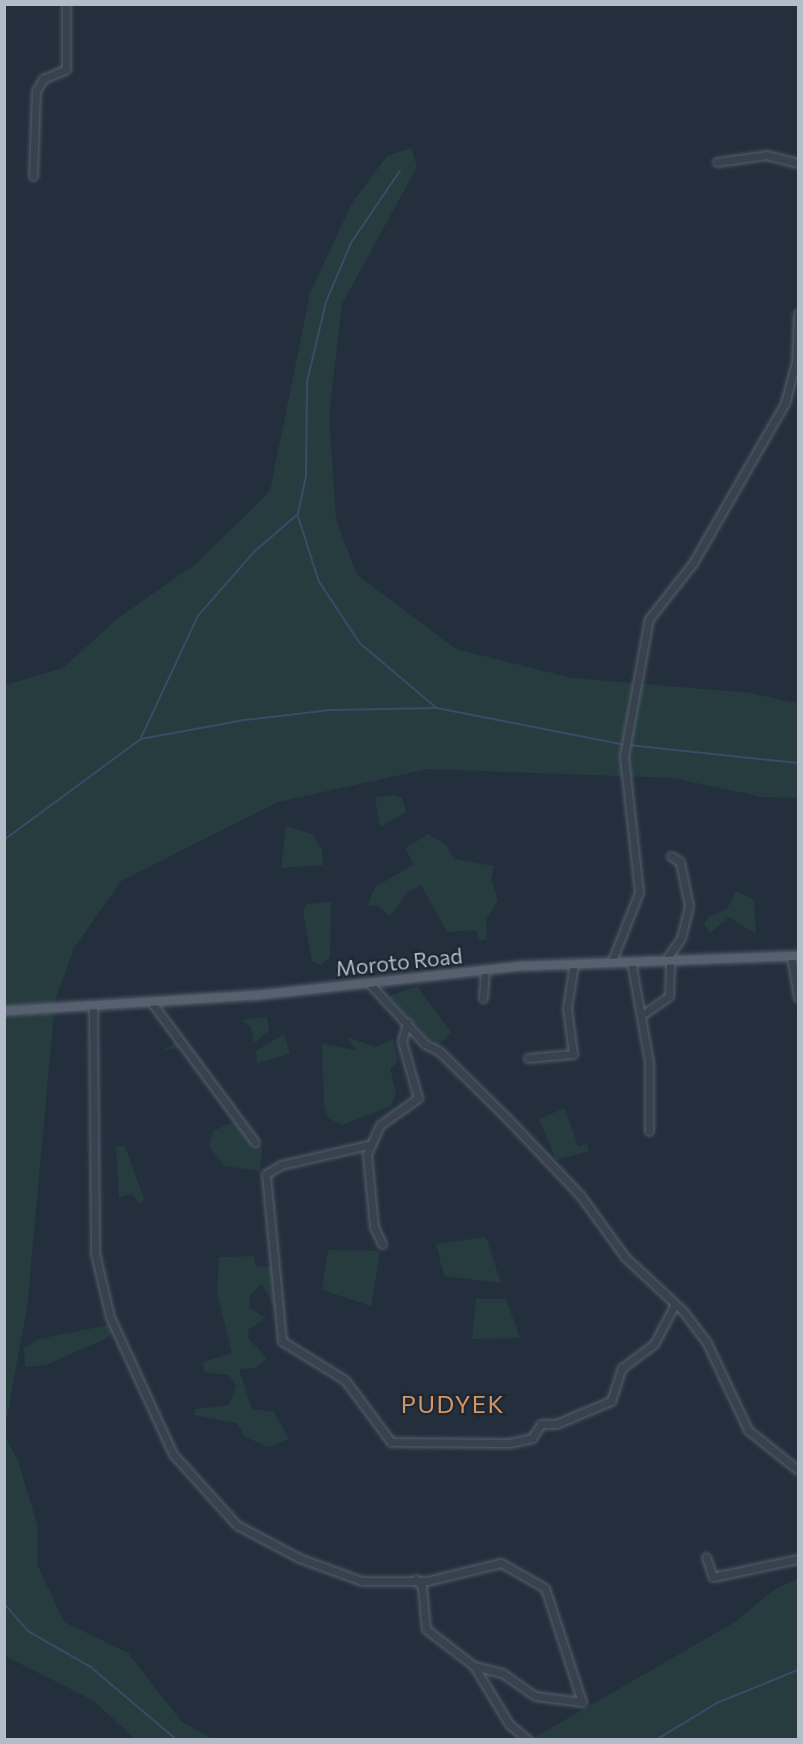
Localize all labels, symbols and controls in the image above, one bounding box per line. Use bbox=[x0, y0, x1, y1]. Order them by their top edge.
street label: Moroto Road bbox=[334, 943, 464, 981]
district label: PUDYEK bbox=[401, 1390, 505, 1418]

